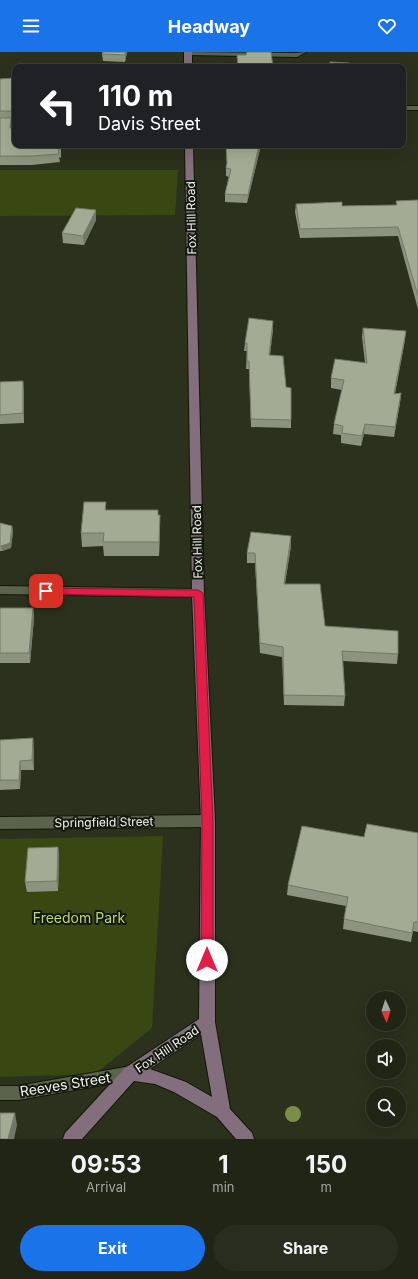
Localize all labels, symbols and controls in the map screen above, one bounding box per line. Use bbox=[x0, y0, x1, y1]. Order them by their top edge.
icon: menu bbox=[20, 15, 42, 37]
icon: heart bbox=[376, 15, 398, 37]
text: Headway bbox=[168, 16, 250, 37]
text: 110 m bbox=[98, 79, 173, 113]
icon: left bbox=[32, 80, 84, 132]
text: Davis Street bbox=[98, 113, 201, 134]
street label: Fox Hill Road bbox=[183, 181, 199, 255]
street label: Fox Hill Road bbox=[189, 505, 205, 579]
pin bbox=[29, 574, 63, 608]
icon: arrive bbox=[35, 580, 57, 602]
street label: Springfield Street bbox=[54, 814, 154, 830]
park label: Freedom Park bbox=[33, 909, 125, 926]
position arrow bbox=[186, 939, 228, 981]
north arrow bbox=[366, 991, 406, 1031]
map controls bbox=[366, 991, 406, 1127]
street label: Fox Hill Road bbox=[132, 1022, 202, 1076]
button: sound bbox=[366, 1039, 406, 1079]
street label: Reeves Street bbox=[19, 1068, 112, 1100]
button: search bbox=[366, 1087, 406, 1127]
text: 09:53 bbox=[71, 1150, 141, 1179]
text: 1 bbox=[218, 1150, 229, 1179]
text: 150 bbox=[305, 1150, 347, 1179]
text: Arrival bbox=[86, 1179, 126, 1195]
text: min bbox=[212, 1179, 234, 1195]
text: m bbox=[321, 1179, 332, 1195]
button: Exit bbox=[20, 1225, 205, 1271]
button: Share bbox=[213, 1225, 398, 1271]

